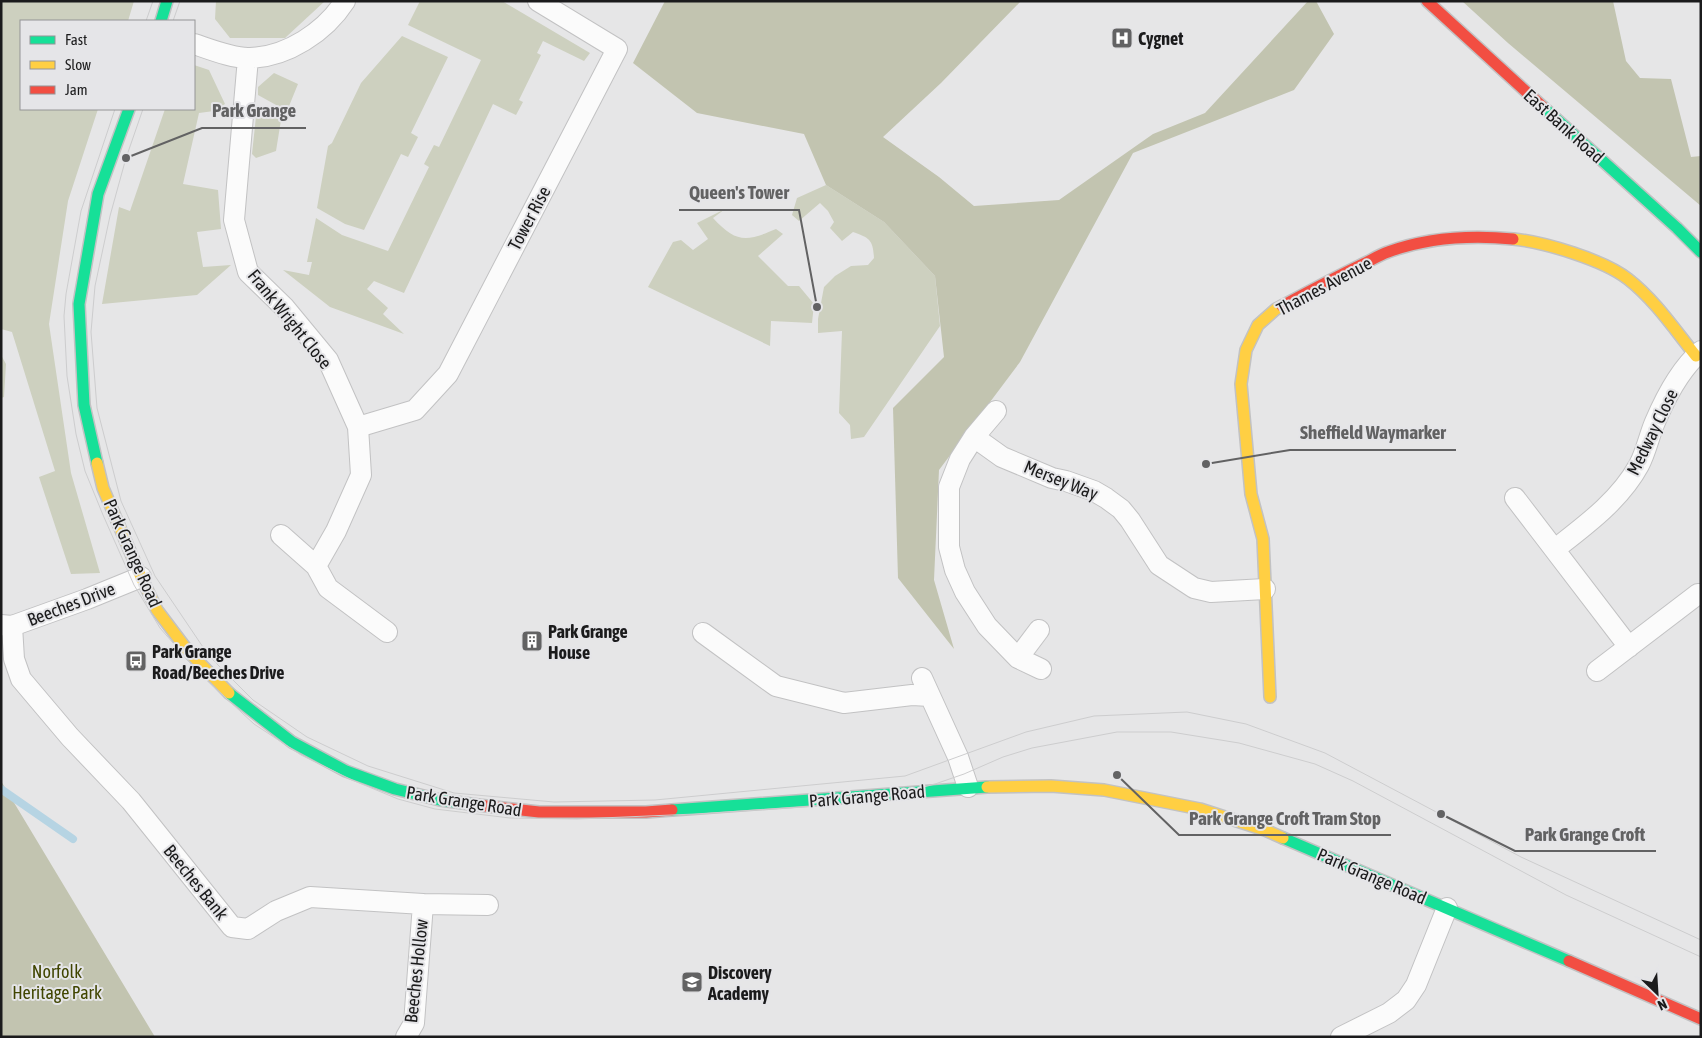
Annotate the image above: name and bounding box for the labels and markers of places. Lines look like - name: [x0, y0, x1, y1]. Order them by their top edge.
- hospital icon: Cygnet: [1110, 26, 1134, 50]
- place label: Cygnet: [1138, 28, 1184, 49]
- callout: Park Grange: [202, 94, 306, 128]
- callout: Queen's Tower: [679, 176, 799, 210]
- callout: Sheffield Waymarker: [1290, 416, 1456, 450]
- place label: Park Grange House: [548, 621, 628, 663]
- building icon: Park Grange House: [520, 629, 544, 653]
- place label: Park Grange Road/Beeches Drive: [152, 641, 284, 683]
- bus stop icon: Park Grange Road/Beeches Drive: [124, 649, 148, 673]
- callout: Park Grange Croft Tram Stop: [1179, 801, 1391, 835]
- callout: Park Grange Croft: [1515, 817, 1656, 851]
- place label: Discovery Academy: [707, 962, 772, 1004]
- school or university icon: Discovery Academy: [680, 970, 704, 994]

